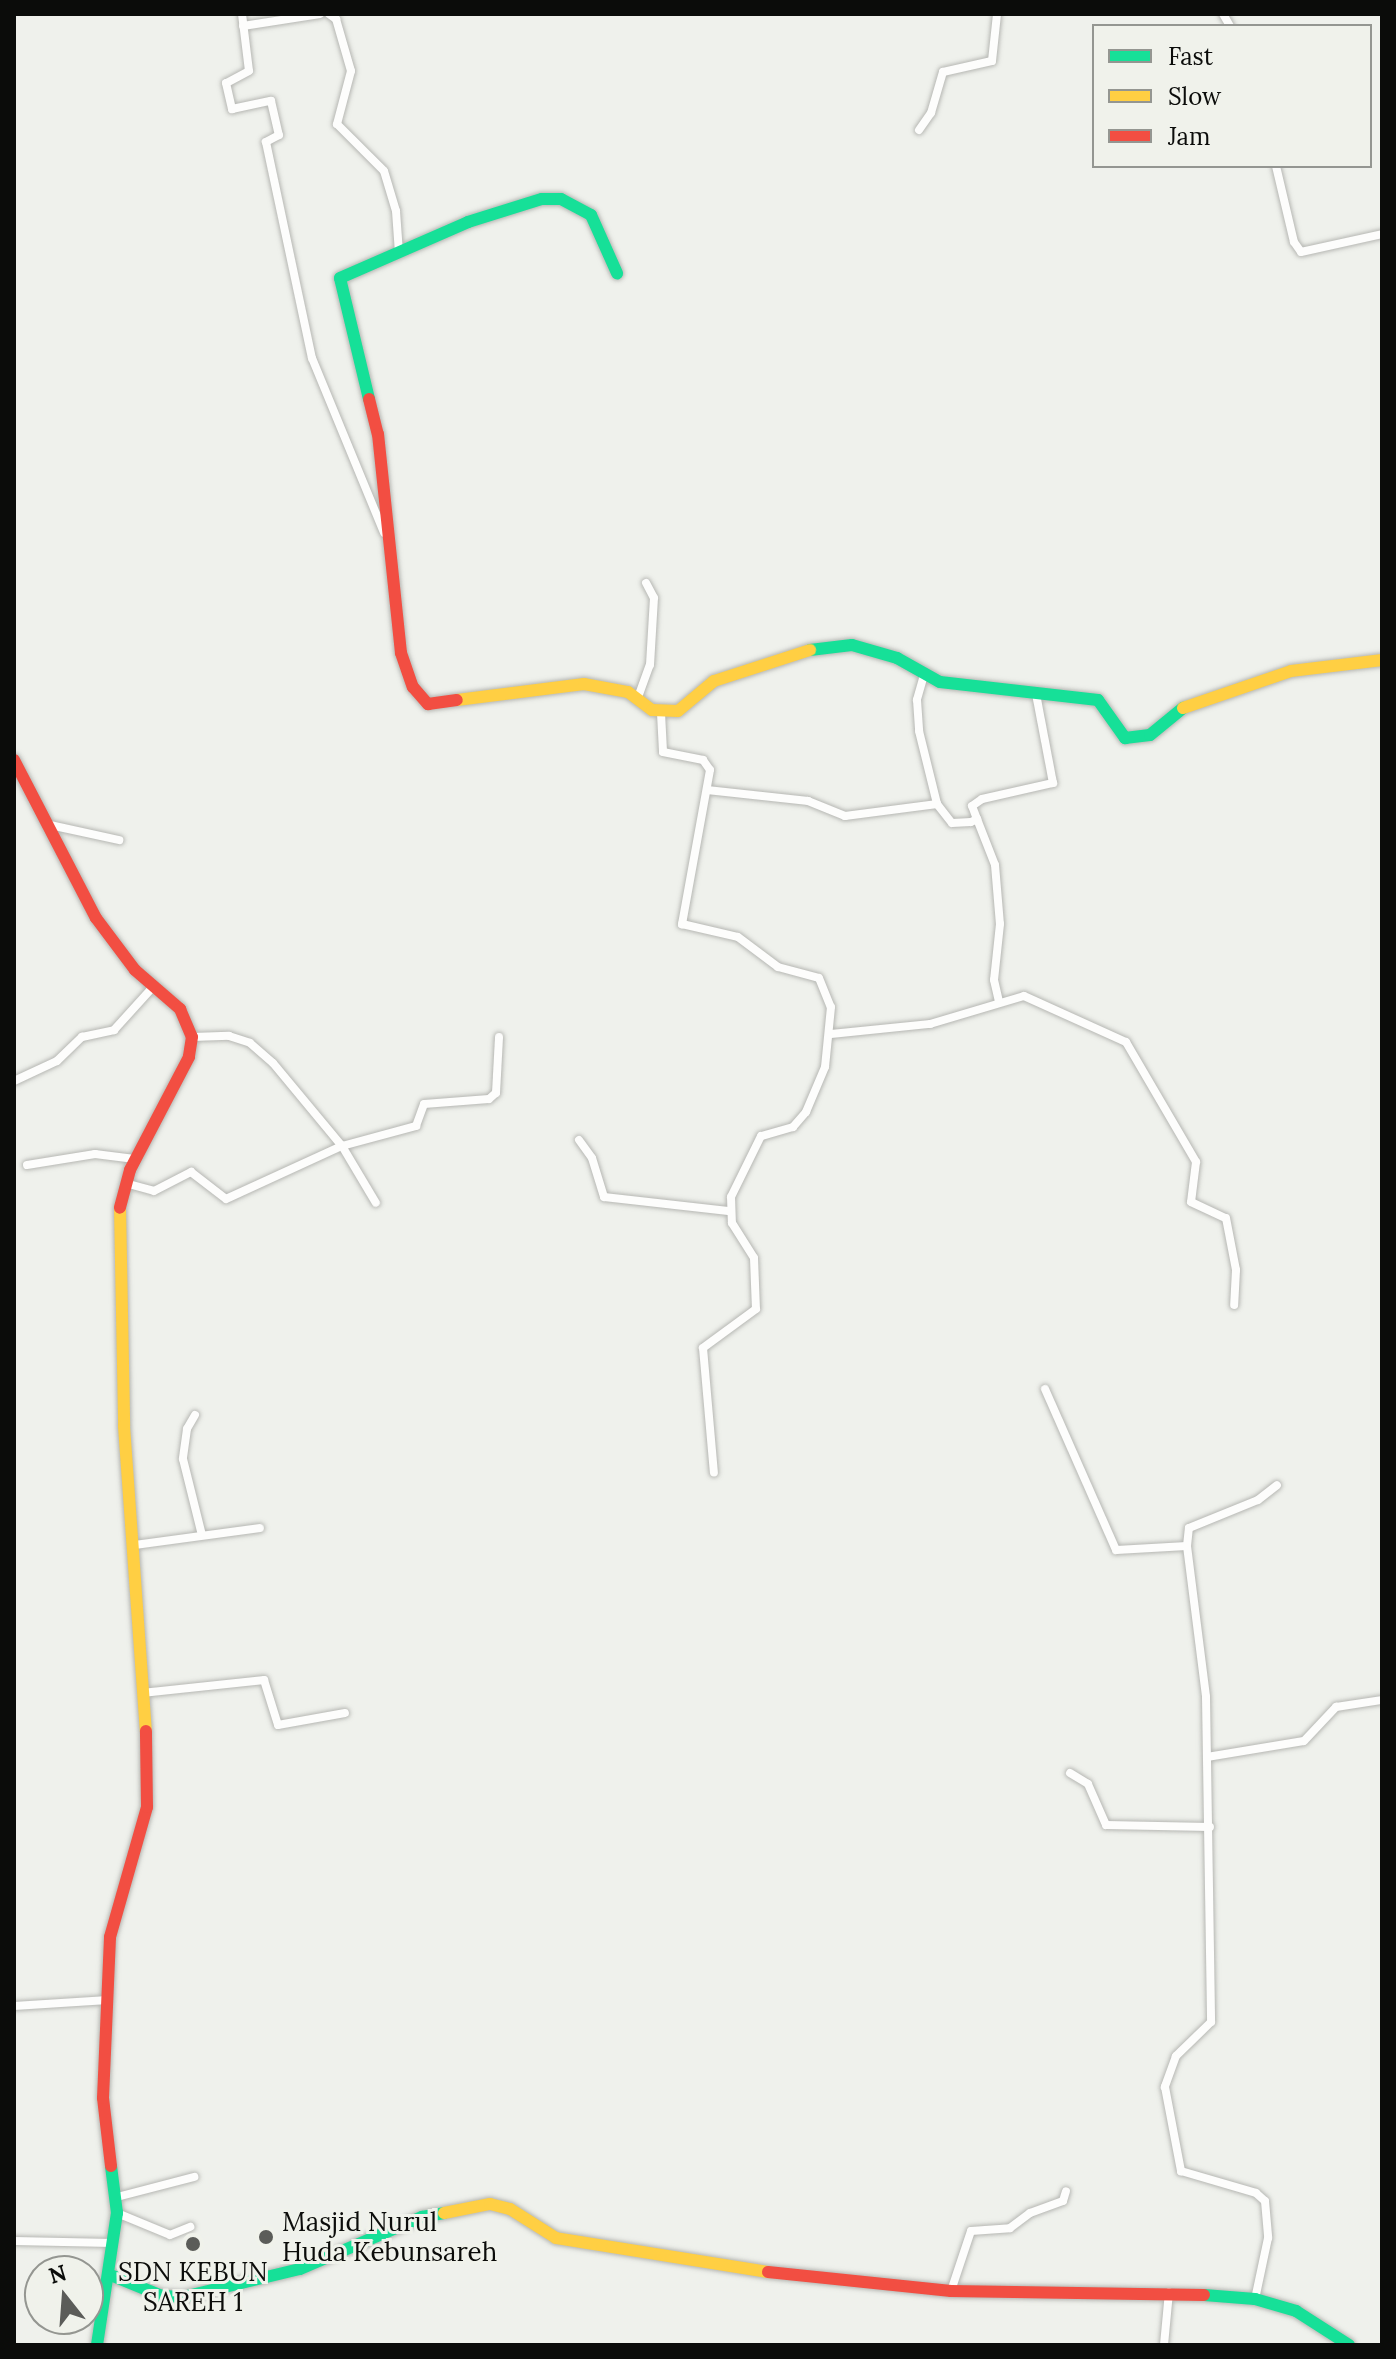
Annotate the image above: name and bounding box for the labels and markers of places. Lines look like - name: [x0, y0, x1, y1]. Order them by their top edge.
- place label: Masjid Nurul Huda Kebunsareh: [282, 2206, 497, 2268]
- marker: Masjid Nurul Huda Kebunsareh: [257, 2228, 275, 2246]
- marker: SDN KEBUN SAREH 1: [184, 2235, 202, 2253]
- place label: SDN KEBUN SAREH 1: [118, 2256, 268, 2318]

